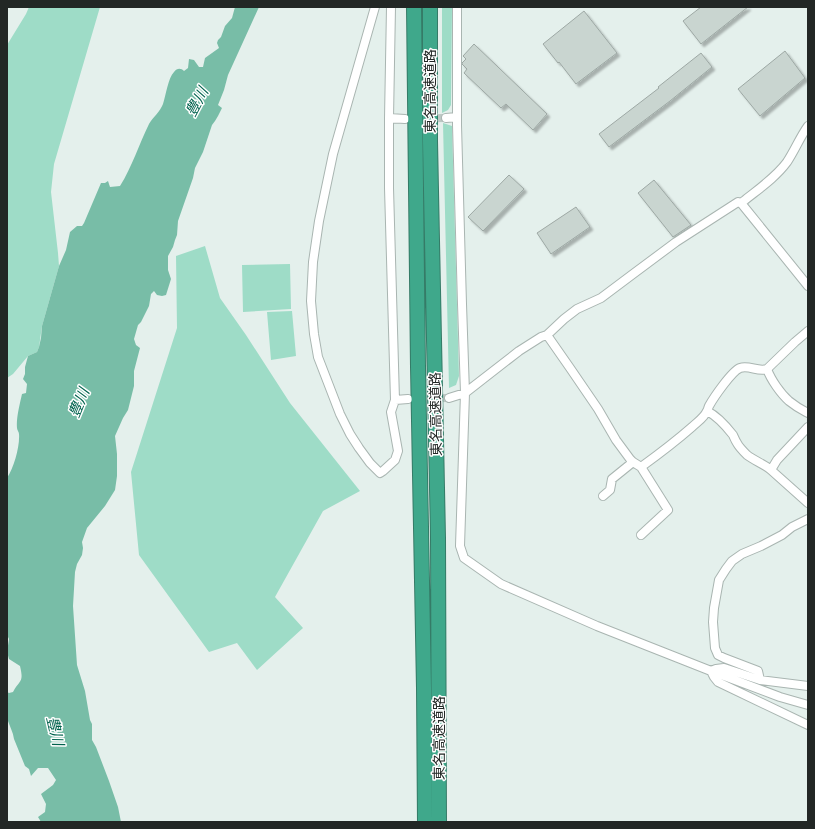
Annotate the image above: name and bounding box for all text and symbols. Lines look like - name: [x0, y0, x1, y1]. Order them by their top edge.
- street label: 東名高速道路: [422, 49, 439, 133]
- water label: 豊川: [182, 83, 213, 119]
- street label: 東名高速道路: [427, 372, 445, 456]
- water label: 豊川: [65, 384, 94, 420]
- street label: 東名高速道路: [431, 696, 448, 780]
- water label: 豊川: [43, 714, 68, 750]

